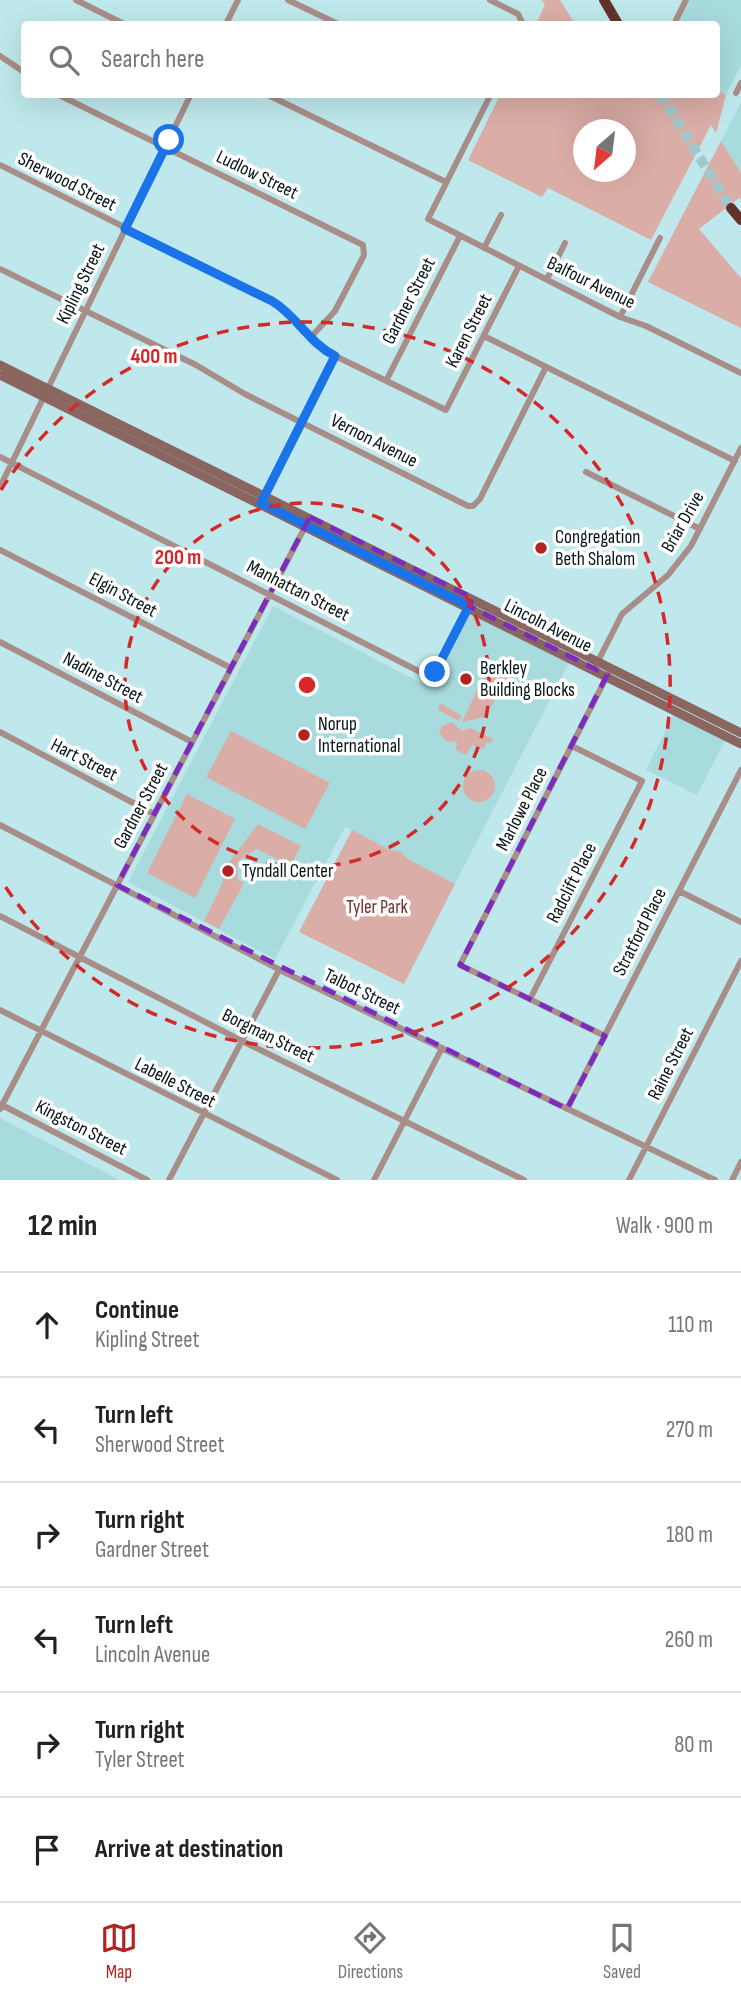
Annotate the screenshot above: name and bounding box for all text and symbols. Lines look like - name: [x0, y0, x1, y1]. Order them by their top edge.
- search box: [21, 21, 720, 98]
- icon: search: [45, 41, 83, 79]
- text: Search here: [101, 44, 204, 75]
- north arrow: [573, 119, 636, 182]
- route start: [153, 124, 184, 155]
- street label: Ludlow Street: [212, 145, 302, 205]
- street label: Sherwood Street: [14, 147, 120, 217]
- street label: Kipling Street: [52, 240, 110, 328]
- street label: Balfour Avenue: [543, 252, 639, 314]
- street label: Gardner Street: [377, 254, 441, 348]
- street label: Karen Street: [441, 290, 497, 372]
- text: 400 m: [131, 344, 177, 369]
- street label: Vernon Avenue: [327, 409, 421, 473]
- street label: Briar Drive: [656, 487, 710, 557]
- place label: Congregation Beth Shalom: [555, 526, 640, 571]
- marker: Congregation Beth Shalom: [533, 540, 549, 556]
- text: 200 m: [155, 545, 201, 570]
- street label: Manhattan Street: [243, 555, 353, 627]
- street label: Elgin Street: [85, 568, 161, 623]
- street label: Lincoln Avenue: [500, 594, 596, 658]
- street label: Nadine Street: [59, 647, 147, 709]
- route end: [419, 656, 450, 687]
- place label: Berkley Building Blocks: [480, 657, 575, 702]
- marker: Berkley Building Blocks: [458, 671, 474, 687]
- centre of rings: [295, 673, 319, 697]
- place label: Norup International: [318, 713, 400, 758]
- marker: Norup International: [296, 727, 312, 743]
- street label: Hart Street: [47, 734, 121, 787]
- street label: Gardner Street: [109, 759, 173, 853]
- street label: Marlowe Place: [491, 763, 553, 855]
- street label: Radclift Place: [542, 839, 602, 927]
- place label: Tyndall Center: [242, 860, 334, 883]
- marker: Tyndall Center: [220, 863, 236, 879]
- street label: Stratford Place: [608, 884, 672, 980]
- park label: Tyler Park: [346, 896, 409, 919]
- street label: Talbot Street: [320, 964, 404, 1020]
- street label: Borgman Street: [218, 1004, 318, 1068]
- street label: Raine Street: [643, 1024, 699, 1104]
- street label: Labelle Street: [131, 1053, 219, 1113]
- street label: Kingston Street: [31, 1095, 131, 1161]
- text: 12 min: [28, 1208, 97, 1244]
- text: Walk · 900 m: [616, 1212, 713, 1240]
- text: Continue: [95, 1295, 179, 1326]
- icon: ahead: [28, 1306, 66, 1344]
- text: 110 m: [668, 1311, 713, 1339]
- text: Kipling Street: [95, 1326, 200, 1354]
- text: Turn left: [95, 1400, 173, 1431]
- icon: left: [28, 1411, 66, 1449]
- text: 270 m: [666, 1416, 713, 1444]
- text: Sherwood Street: [95, 1431, 225, 1459]
- text: Turn right: [95, 1505, 184, 1536]
- icon: right: [28, 1516, 66, 1554]
- text: 180 m: [666, 1521, 713, 1549]
- text: Gardner Street: [95, 1536, 209, 1564]
- text: Turn left: [95, 1610, 173, 1641]
- icon: left: [28, 1621, 66, 1659]
- text: 260 m: [665, 1626, 713, 1654]
- text: Lincoln Avenue: [95, 1641, 210, 1669]
- text: Turn right: [95, 1715, 184, 1746]
- icon: right: [28, 1726, 66, 1764]
- text: 80 m: [674, 1731, 713, 1759]
- text: Tyler Street: [95, 1746, 185, 1774]
- icon: arrive: [28, 1831, 66, 1869]
- text: Arrive at destination: [95, 1834, 283, 1865]
- tab: Map: [100, 1919, 138, 1984]
- tab: Directions: [338, 1919, 403, 1984]
- tab: Saved: [603, 1919, 641, 1984]

